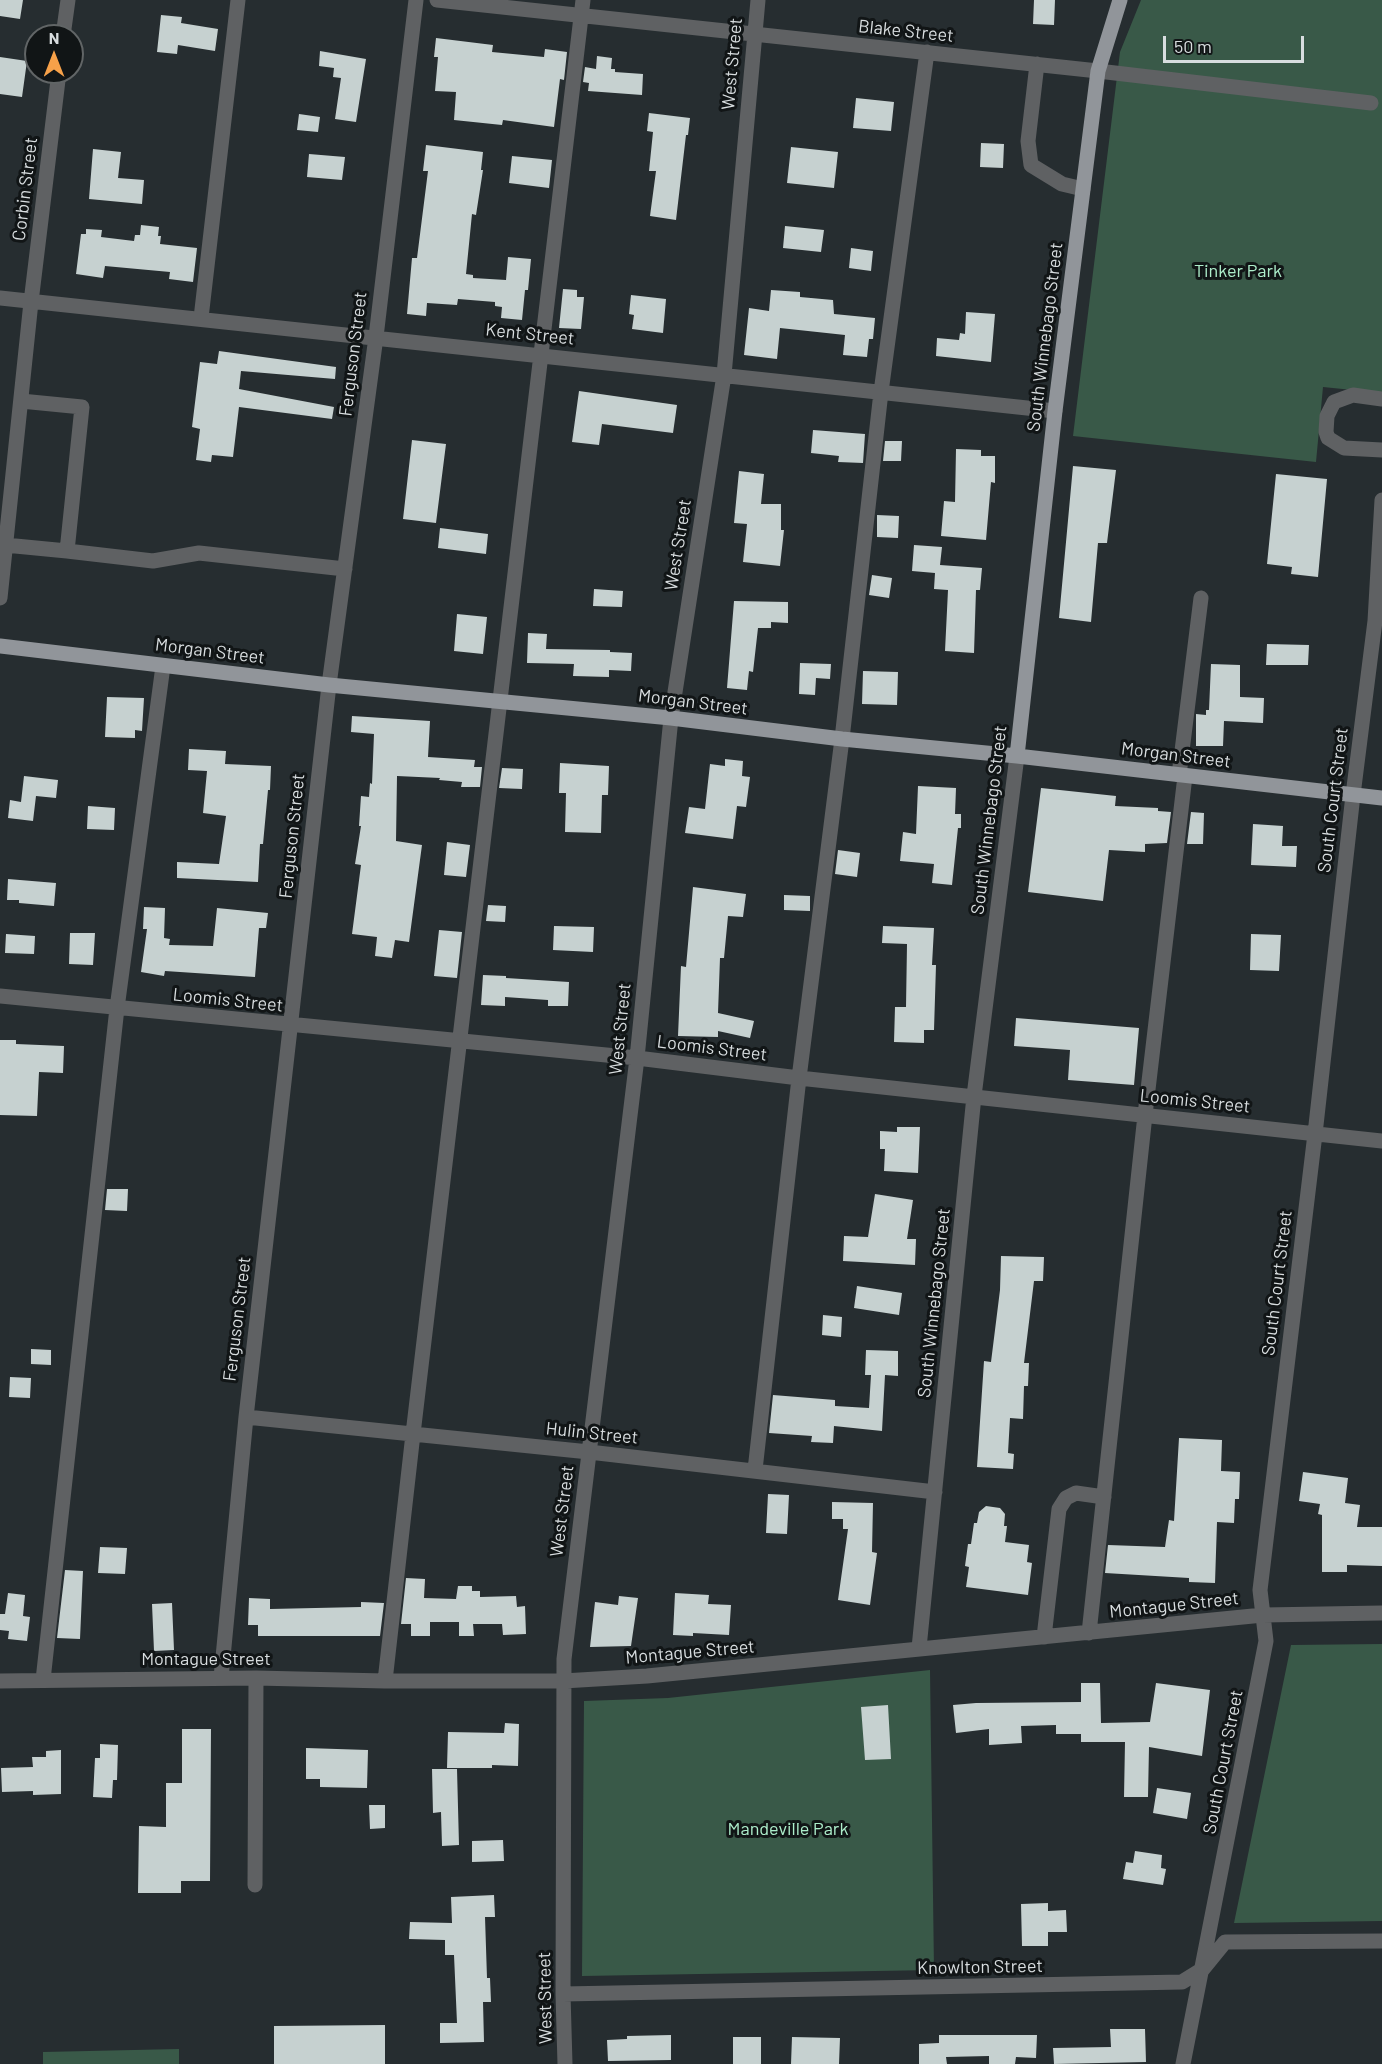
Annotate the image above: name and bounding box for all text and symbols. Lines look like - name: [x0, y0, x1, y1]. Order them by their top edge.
- street label: Blake Street: [857, 15, 955, 47]
- street label: West Street: [717, 17, 747, 111]
- north arrow: [24, 24, 84, 84]
- scale bar: [1166, 24, 1307, 62]
- text: N: [49, 28, 59, 47]
- text: 50 m: [1174, 35, 1212, 57]
- street label: Corbin Street: [8, 136, 42, 242]
- street label: South Winnebago Street: [1023, 241, 1067, 433]
- park label: Tinker Park: [1194, 260, 1282, 282]
- street label: Ferguson Street: [335, 290, 371, 418]
- street label: Kent Street: [484, 319, 576, 349]
- street label: West Street: [660, 498, 696, 592]
- street label: Morgan Street: [154, 634, 266, 668]
- street label: Morgan Street: [637, 685, 749, 719]
- street label: South Winnebago Street: [967, 724, 1011, 916]
- street label: South Court Street: [1313, 726, 1353, 874]
- street label: Morgan Street: [1120, 738, 1232, 772]
- street label: Ferguson Street: [275, 772, 309, 900]
- street label: West Street: [604, 982, 636, 1076]
- street label: Loomis Street: [172, 983, 284, 1017]
- street label: Loomis Street: [656, 1031, 768, 1065]
- street label: Loomis Street: [1139, 1084, 1251, 1118]
- street label: South Winnebago Street: [913, 1207, 955, 1399]
- street label: South Court Street: [1257, 1209, 1297, 1357]
- street label: Ferguson Street: [219, 1255, 255, 1383]
- street label: Hulin Street: [545, 1417, 639, 1449]
- street label: West Street: [546, 1464, 578, 1558]
- street label: Montague Street: [1108, 1587, 1240, 1623]
- street label: Montague Street: [624, 1636, 756, 1668]
- street label: Montague Street: [141, 1648, 271, 1670]
- street label: South Court Street: [1198, 1688, 1248, 1836]
- park label: Mandeville Park: [728, 1818, 848, 1840]
- street label: West Street: [533, 1952, 557, 2044]
- street label: Knowlton Street: [917, 1955, 1043, 1979]

